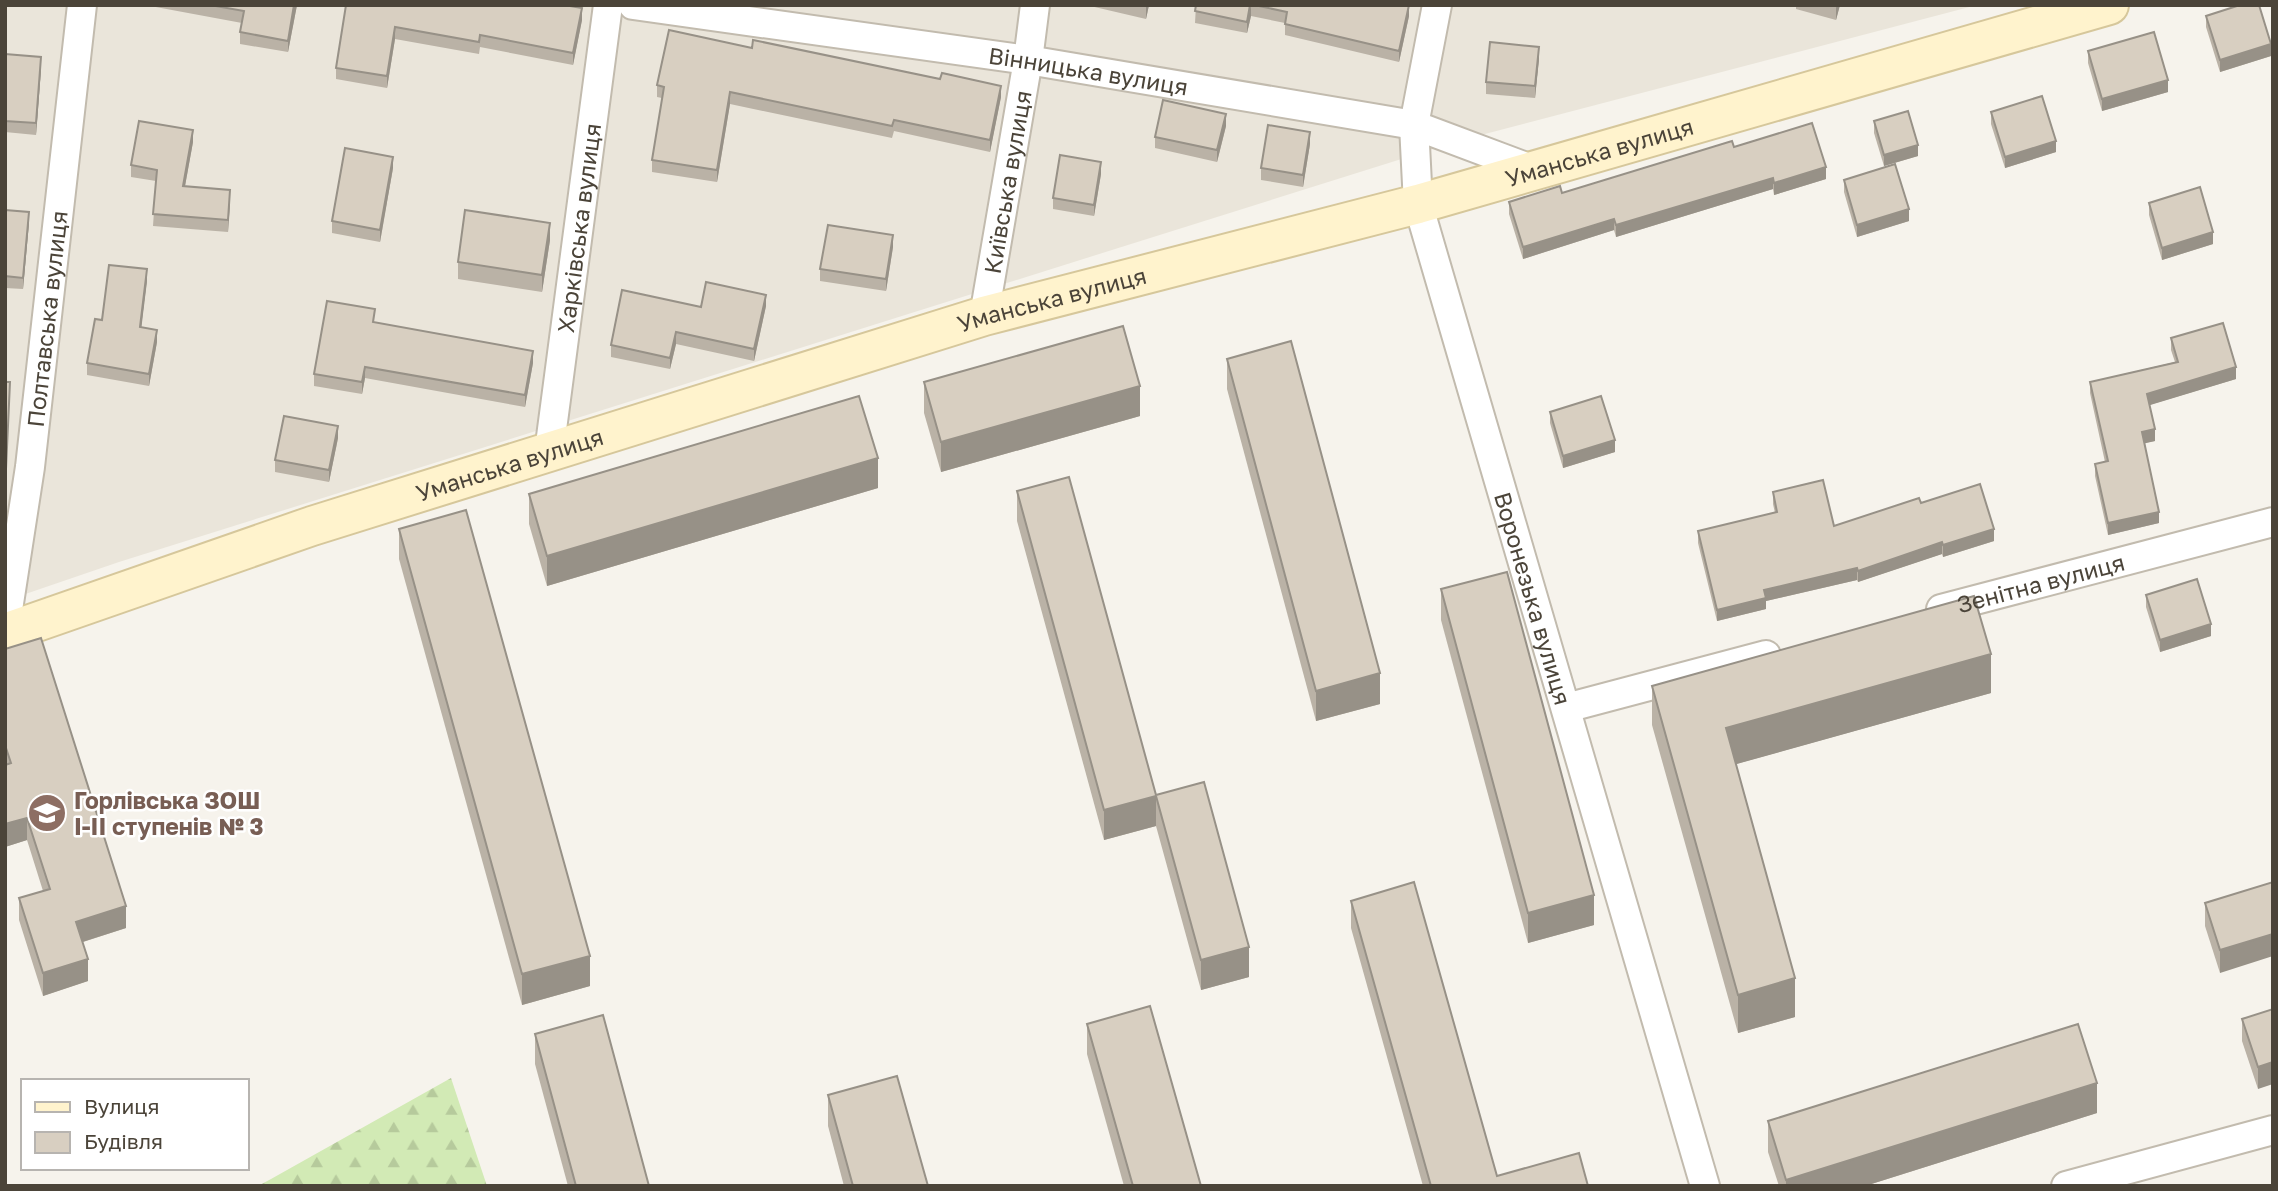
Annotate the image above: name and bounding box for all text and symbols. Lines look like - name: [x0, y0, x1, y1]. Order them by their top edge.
- street label: Вінницька вулиця: [987, 41, 1190, 101]
- street label: Київська вулиця: [978, 88, 1037, 276]
- street label: Уманська вулиця: [1502, 111, 1697, 192]
- street label: Харківська вулиця: [551, 122, 606, 334]
- street label: Полтавська вулиця: [21, 209, 73, 429]
- street label: Уманська вулиця: [954, 261, 1149, 338]
- street label: Уманська вулиця: [412, 422, 606, 507]
- street label: Воронезька вулиця: [1489, 488, 1578, 708]
- street label: Зенітна вулиця: [1954, 547, 2128, 618]
- place label: Горлівська ЗОШ І-ІІ ступенів № 3: [74, 786, 264, 840]
- school or university icon: Горлівська ЗОШ І-ІІ ступенів № 3: [26, 792, 68, 834]
- legend: [21, 1079, 248, 1170]
- text: Вулиця: [84, 1093, 160, 1119]
- text: Будівля: [84, 1128, 163, 1154]

